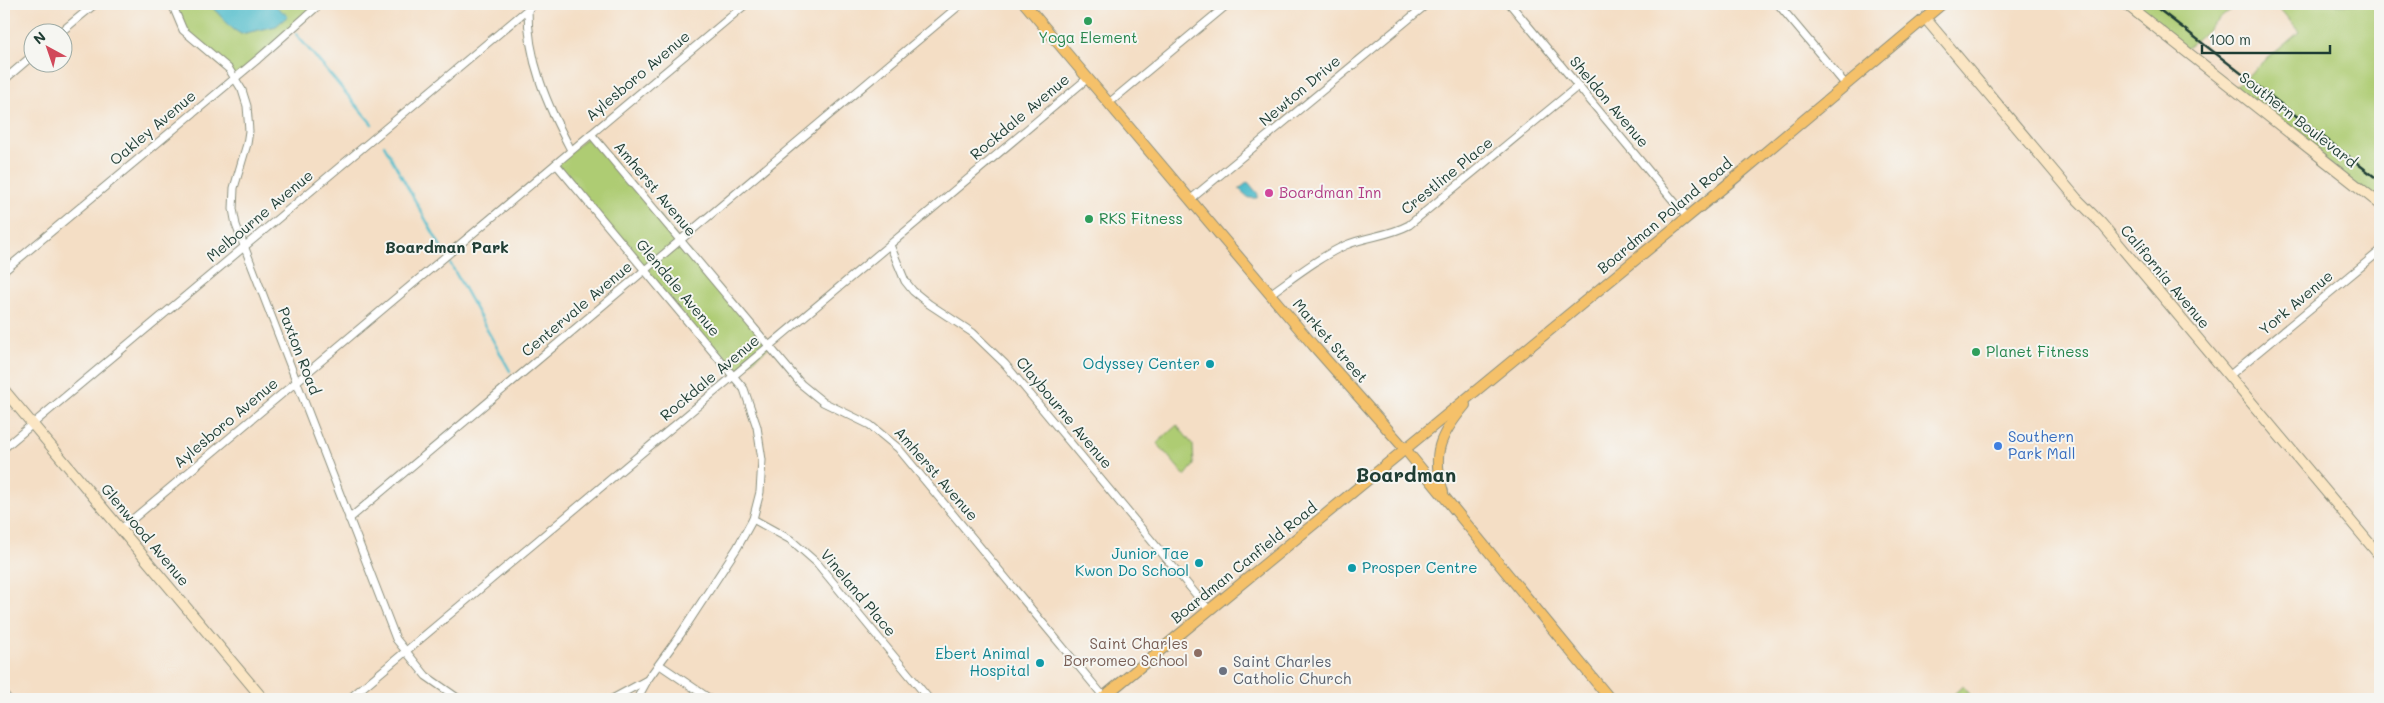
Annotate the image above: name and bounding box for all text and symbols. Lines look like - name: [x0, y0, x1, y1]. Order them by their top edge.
- marker: Yoga Element: [1082, 15, 1094, 27]
- north arrow: [22, 22, 72, 72]
- scale bar: [2202, 22, 2329, 54]
- street label: Aylesboro Avenue: [581, 26, 694, 125]
- text: N: [29, 27, 50, 48]
- place label: Yoga Element: [1038, 27, 1138, 47]
- text: 100 m: [2209, 29, 2251, 49]
- street label: Newton Drive: [1255, 50, 1344, 130]
- street label: Sheldon Avenue: [1566, 52, 1654, 151]
- street label: Southern Boulevard: [2236, 67, 2362, 172]
- street label: Rockdale Avenue: [965, 69, 1073, 164]
- street label: Oakley Avenue: [105, 85, 200, 169]
- street label: Crestline Place: [1396, 132, 1496, 218]
- street label: Amherst Avenue: [610, 137, 701, 240]
- street label: Boardman Poland Road: [1593, 153, 1736, 278]
- street label: Melbourne Avenue: [202, 165, 317, 266]
- place label: Boardman Inn: [1279, 182, 1381, 202]
- marker: Boardman Inn: [1263, 187, 1275, 199]
- place label: RKS Fitness: [1099, 208, 1183, 228]
- marker: RKS Fitness: [1083, 213, 1095, 225]
- street label: California Avenue: [2116, 220, 2215, 332]
- street label: Glendale Avenue: [632, 235, 725, 340]
- district label: Boardman Park: [385, 236, 509, 257]
- street label: Centervale Avenue: [517, 256, 636, 360]
- street label: York Avenue: [2254, 265, 2337, 339]
- street label: Market Street: [1289, 294, 1373, 387]
- street label: Paxton Road: [274, 304, 326, 397]
- street label: Rockdale Avenue: [655, 330, 763, 425]
- place label: Planet Fitness: [1986, 341, 2089, 361]
- marker: Planet Fitness: [1970, 346, 1982, 358]
- street label: Claybourne Avenue: [1012, 352, 1117, 472]
- place label: Odyssey Center: [1083, 353, 1200, 373]
- marker: Odyssey Center: [1204, 358, 1216, 370]
- street label: Aylesboro Avenue: [169, 373, 282, 472]
- street label: Amherst Avenue: [890, 422, 983, 525]
- place label: Southern Park Mall: [2008, 426, 2076, 463]
- marker: Southern Park Mall: [1992, 440, 2004, 452]
- district label: Boardman: [1356, 461, 1456, 487]
- street label: Glenwood Avenue: [97, 479, 195, 590]
- street label: Boardman Canfield Road: [1166, 497, 1321, 627]
- place label: Junior Tae Kwon Do School: [1075, 543, 1189, 580]
- street label: Vineland Place: [816, 545, 901, 640]
- marker: Junior Tae Kwon Do School: [1193, 557, 1205, 569]
- place label: Prosper Centre: [1362, 557, 1477, 577]
- marker: Prosper Centre: [1346, 562, 1358, 574]
- place label: Saint Charles Borromeo School: [1064, 633, 1188, 670]
- place label: Ebert Animal Hospital: [935, 643, 1030, 680]
- marker: Saint Charles Borromeo School: [1192, 647, 1204, 659]
- place label: Saint Charles Catholic Church: [1233, 651, 1351, 688]
- marker: Ebert Animal Hospital: [1034, 657, 1046, 669]
- marker: Saint Charles Catholic Church: [1217, 665, 1229, 677]

